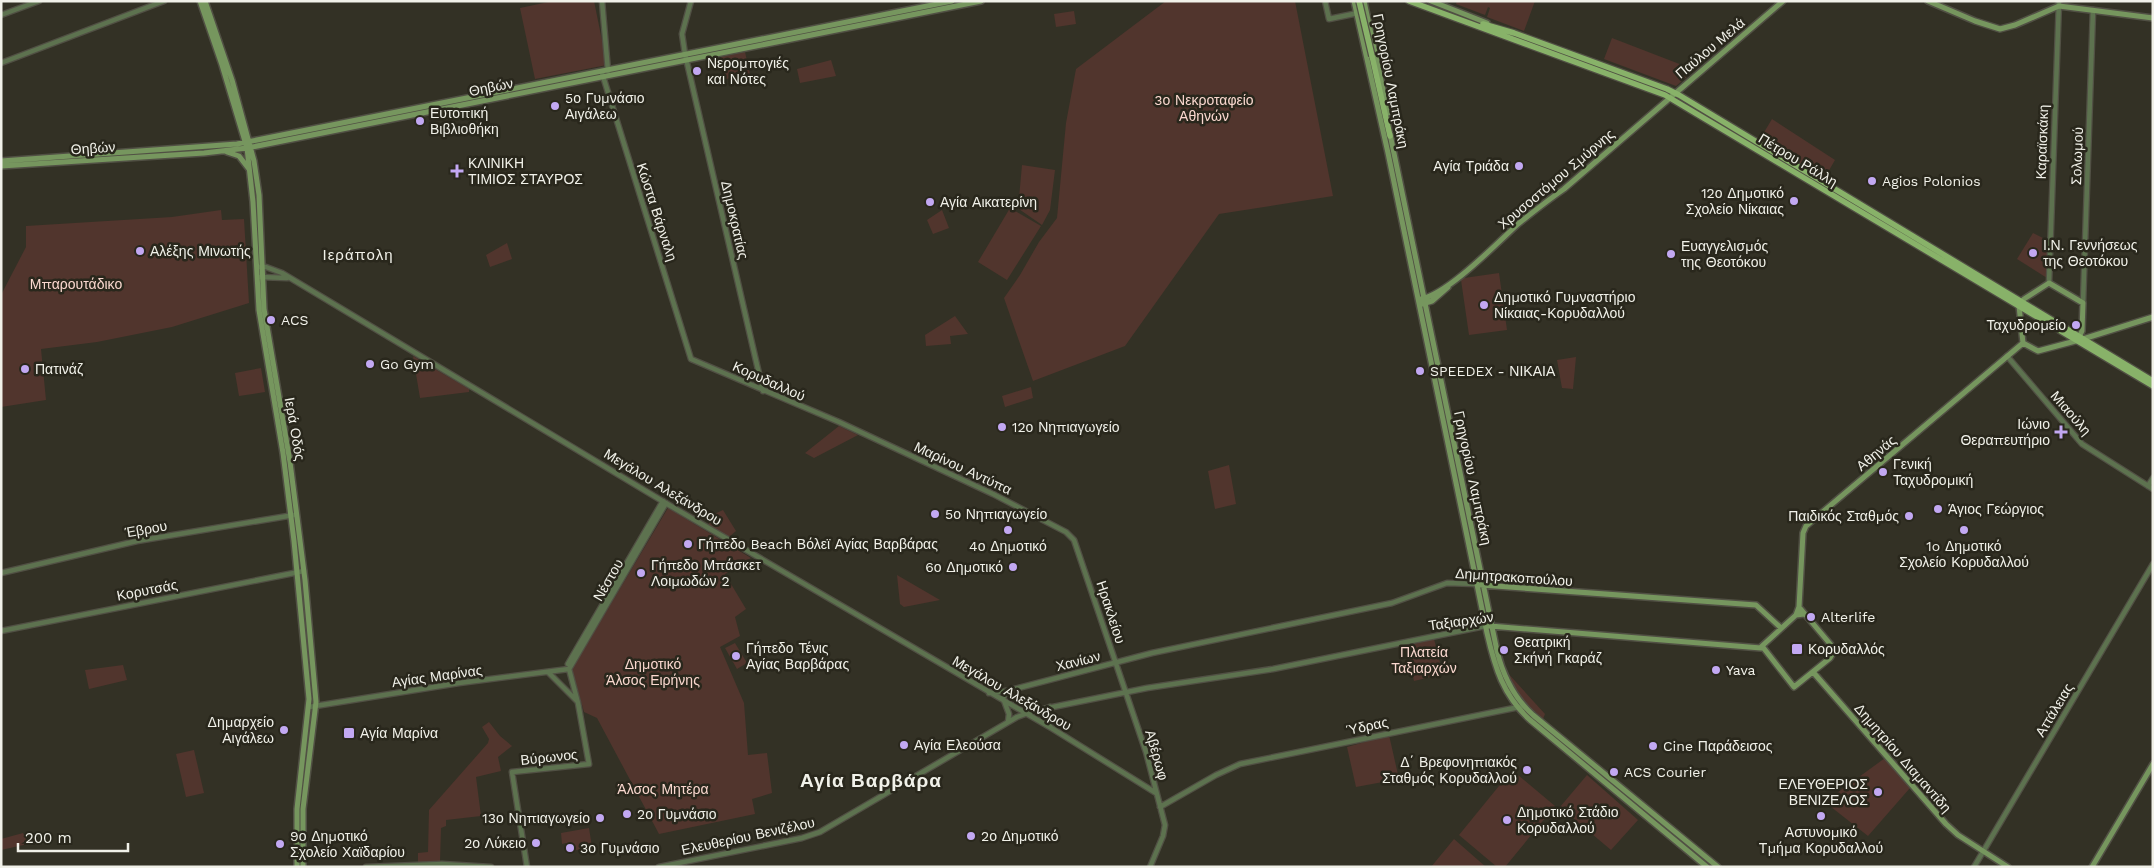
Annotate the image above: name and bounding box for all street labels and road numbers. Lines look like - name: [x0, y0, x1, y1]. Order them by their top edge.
- street label: Γρηγορίου Λαμπράκη: [1370, 12, 1412, 150]
- street label: Παύλου Μελά: [1672, 14, 1748, 82]
- street label: Θηβών: [468, 75, 514, 99]
- street label: Καραϊσκάκη: [2033, 104, 2051, 180]
- street label: Χρυσοστόμου Σμύρνης: [1495, 126, 1618, 232]
- street label: Σολωμού: [2068, 127, 2086, 185]
- street label: Πέτρου Ράλλη: [1756, 130, 1840, 190]
- street label: Θηβών: [70, 138, 116, 158]
- street label: Κώστα Βάρναλη: [634, 161, 680, 263]
- street label: Δημοκρατίας: [718, 179, 752, 261]
- street label: Κορυδαλλού: [730, 358, 808, 404]
- street label: Μιαούλη: [2048, 388, 2094, 438]
- street label: Ιερά Οδός: [282, 396, 308, 462]
- street label: Γρηγορίου Λαμπράκη: [1451, 409, 1495, 547]
- street label: Αθηνάς: [1853, 432, 1899, 474]
- street label: Μαρίνου Αντύπα: [912, 438, 1014, 498]
- street label: Μεγάλου Αλεξάνδρου: [601, 445, 725, 529]
- street label: Έβρου: [123, 517, 168, 541]
- street label: Νέστου: [590, 556, 626, 604]
- street label: Δημητρακοπούλου: [1455, 565, 1573, 589]
- street label: Κορυτσάς: [115, 576, 179, 604]
- street label: Ηρακλείου: [1093, 579, 1129, 645]
- street label: Ταξιαρχών: [1427, 609, 1495, 633]
- street label: Χανίων: [1054, 648, 1102, 674]
- street label: Μεγάλου Αλεξάνδρου: [950, 652, 1074, 734]
- street label: Αγίας Μαρίνας: [391, 662, 484, 690]
- street label: Αττάλειας: [2032, 680, 2076, 740]
- street label: Δημητρίου Διαμαντίδη: [1851, 700, 1955, 816]
- street label: Ύδρας: [1345, 714, 1390, 738]
- street label: Αβέρωφ: [1142, 728, 1172, 782]
- street label: Βύρωνος: [520, 746, 579, 768]
- street label: Ελευθερίου Βενιζέλου: [680, 814, 816, 858]

